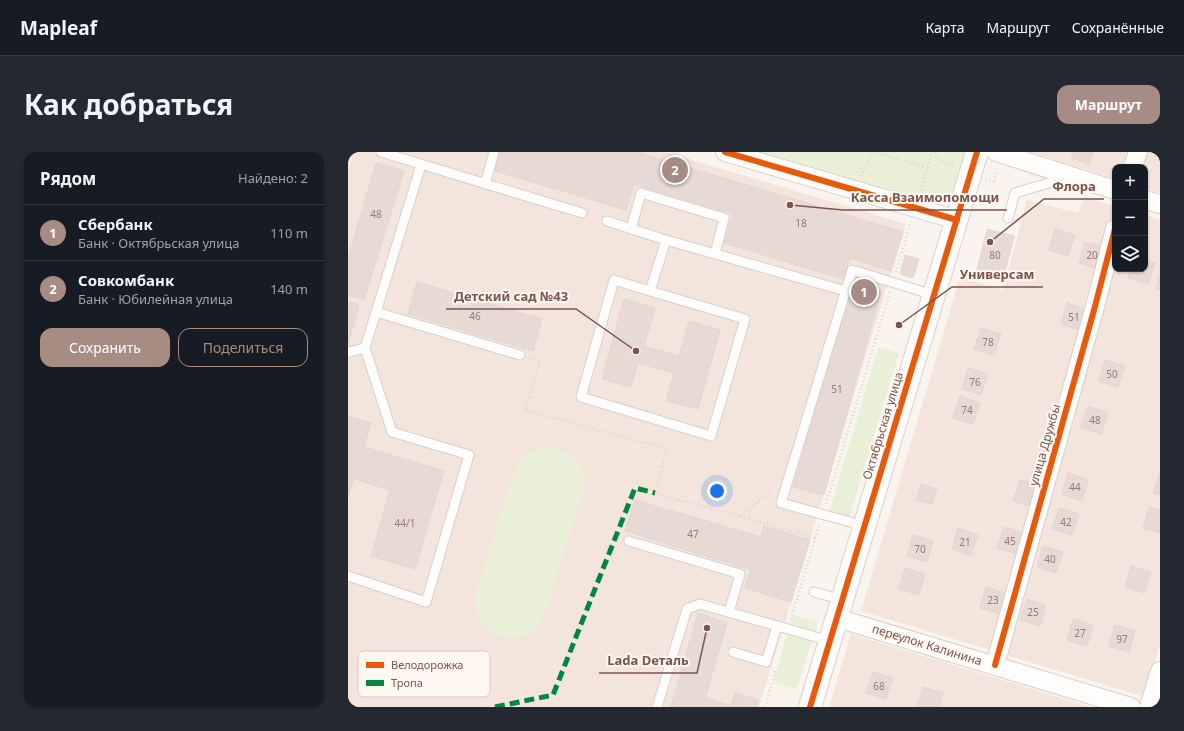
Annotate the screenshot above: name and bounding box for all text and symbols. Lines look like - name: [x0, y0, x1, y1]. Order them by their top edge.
- text: Mapleaf: [20, 15, 97, 41]
- text: Карта: [925, 18, 964, 37]
- text: Маршрут: [986, 18, 1050, 37]
- text: Сохранённые: [1072, 18, 1164, 37]
- text: Как добраться: [24, 85, 233, 123]
- button: Маршрут: [1057, 85, 1160, 124]
- pin: 2: [662, 155, 688, 185]
- map controls: [1112, 164, 1148, 272]
- button: +: [1112, 164, 1148, 200]
- text: Рядом: [40, 167, 96, 190]
- text: Найдено: 2: [238, 169, 308, 187]
- callout: Флора: [1044, 174, 1104, 199]
- text: Флора: [1052, 177, 1096, 195]
- callout: Касса Взаимопомощи: [843, 185, 1007, 210]
- text: Касса Взаимопомощи: [851, 188, 999, 206]
- button: −: [1112, 200, 1148, 236]
- house number: 48: [370, 207, 382, 221]
- text: Сбербанк: [78, 214, 153, 234]
- house number: 18: [795, 216, 807, 230]
- text: 1: [49, 224, 57, 242]
- text: 110 m: [270, 224, 308, 242]
- text: Банк · Октябрьская улица: [78, 234, 239, 252]
- button: layers: [1112, 236, 1148, 272]
- house number: 80: [989, 248, 1001, 262]
- house number: 20: [1086, 248, 1098, 262]
- callout: Универсам: [952, 262, 1043, 287]
- text: Универсам: [960, 265, 1034, 283]
- text: Совкомбанк: [78, 270, 174, 290]
- pin: 1: [851, 277, 877, 307]
- text: 2: [49, 280, 57, 298]
- text: 140 m: [270, 280, 308, 298]
- callout: Детский сад №43: [446, 284, 576, 309]
- text: Детский сад №43: [454, 287, 568, 305]
- text: Банк · Юбилейная улица: [78, 290, 233, 308]
- house number: 46: [469, 309, 481, 323]
- house number: 51: [1068, 310, 1080, 324]
- button: Сохранить: [40, 328, 170, 367]
- button: Поделиться: [178, 328, 308, 367]
- house number: 78: [982, 335, 994, 349]
- house number: 50: [1106, 367, 1118, 381]
- street label: Октябрьская улица: [858, 370, 907, 482]
- house number: 76: [969, 375, 981, 389]
- house number: 51: [831, 382, 843, 396]
- street label: улица Дружбы: [1025, 402, 1064, 488]
- house number: 74: [961, 403, 973, 417]
- house number: 48: [1089, 413, 1101, 427]
- house number: 44: [1069, 480, 1081, 494]
- your location: [707, 481, 727, 501]
- house number: 42: [1060, 515, 1072, 529]
- house number: 44/1: [395, 516, 415, 530]
- house number: 47: [687, 527, 699, 541]
- house number: 45: [1004, 534, 1016, 548]
- house number: 21: [959, 535, 971, 549]
- house number: 70: [914, 542, 926, 556]
- house number: 40: [1044, 552, 1056, 566]
- house number: 23: [987, 593, 999, 607]
- house number: 25: [1027, 605, 1039, 619]
- street label: переулок Калинина: [870, 620, 984, 669]
- house number: 27: [1074, 626, 1086, 640]
- house number: 97: [1116, 632, 1128, 646]
- callout: Lada Dеталь: [599, 648, 697, 673]
- legend: [358, 651, 490, 697]
- text: Lada Dеталь: [607, 651, 689, 669]
- text: Велодорожка: [391, 657, 463, 672]
- text: Тропа: [391, 675, 423, 690]
- house number: 68: [873, 679, 885, 693]

